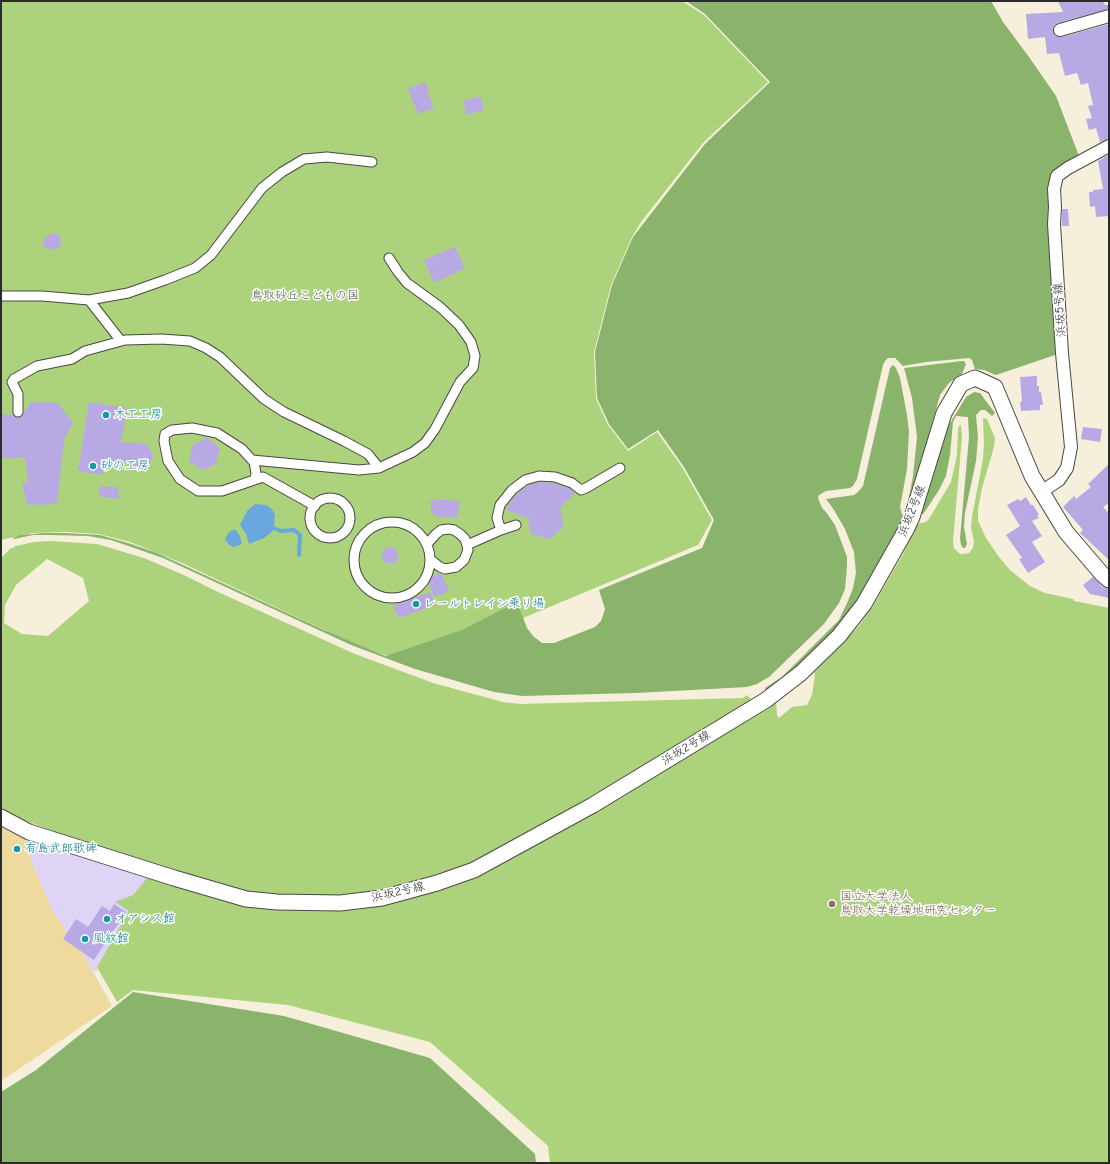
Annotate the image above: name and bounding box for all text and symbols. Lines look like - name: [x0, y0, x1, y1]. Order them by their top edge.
- street label: 浜坂5号線: [1051, 282, 1069, 338]
- park label: 鳥取砂丘こどもの国: [251, 289, 359, 303]
- place label: 木工工房: [114, 408, 162, 422]
- marker: 木工工房: [101, 410, 111, 420]
- place label: 砂の工房: [101, 459, 149, 473]
- marker: 砂の工房: [88, 461, 98, 471]
- street label: 浜坂2号線: [895, 483, 929, 539]
- place label: レールトレイン乗り場: [424, 597, 544, 611]
- marker: レールトレイン乗り場: [411, 599, 421, 609]
- street label: 浜坂2号線: [659, 728, 713, 768]
- place label: 有島武郎歌碑: [25, 842, 97, 856]
- marker: 有島武郎歌碑: [12, 844, 22, 854]
- street label: 浜坂2号線: [370, 879, 426, 905]
- place label: 国立大学法人 鳥取大学乾燥地研究センター: [840, 890, 996, 918]
- marker: 国立大学法人 鳥取大学乾燥地研究センター: [827, 899, 837, 909]
- place label: オアシス館: [115, 912, 175, 926]
- marker: オアシス館: [102, 914, 112, 924]
- place label: 風紋館: [93, 932, 129, 946]
- marker: 風紋館: [80, 934, 90, 944]

